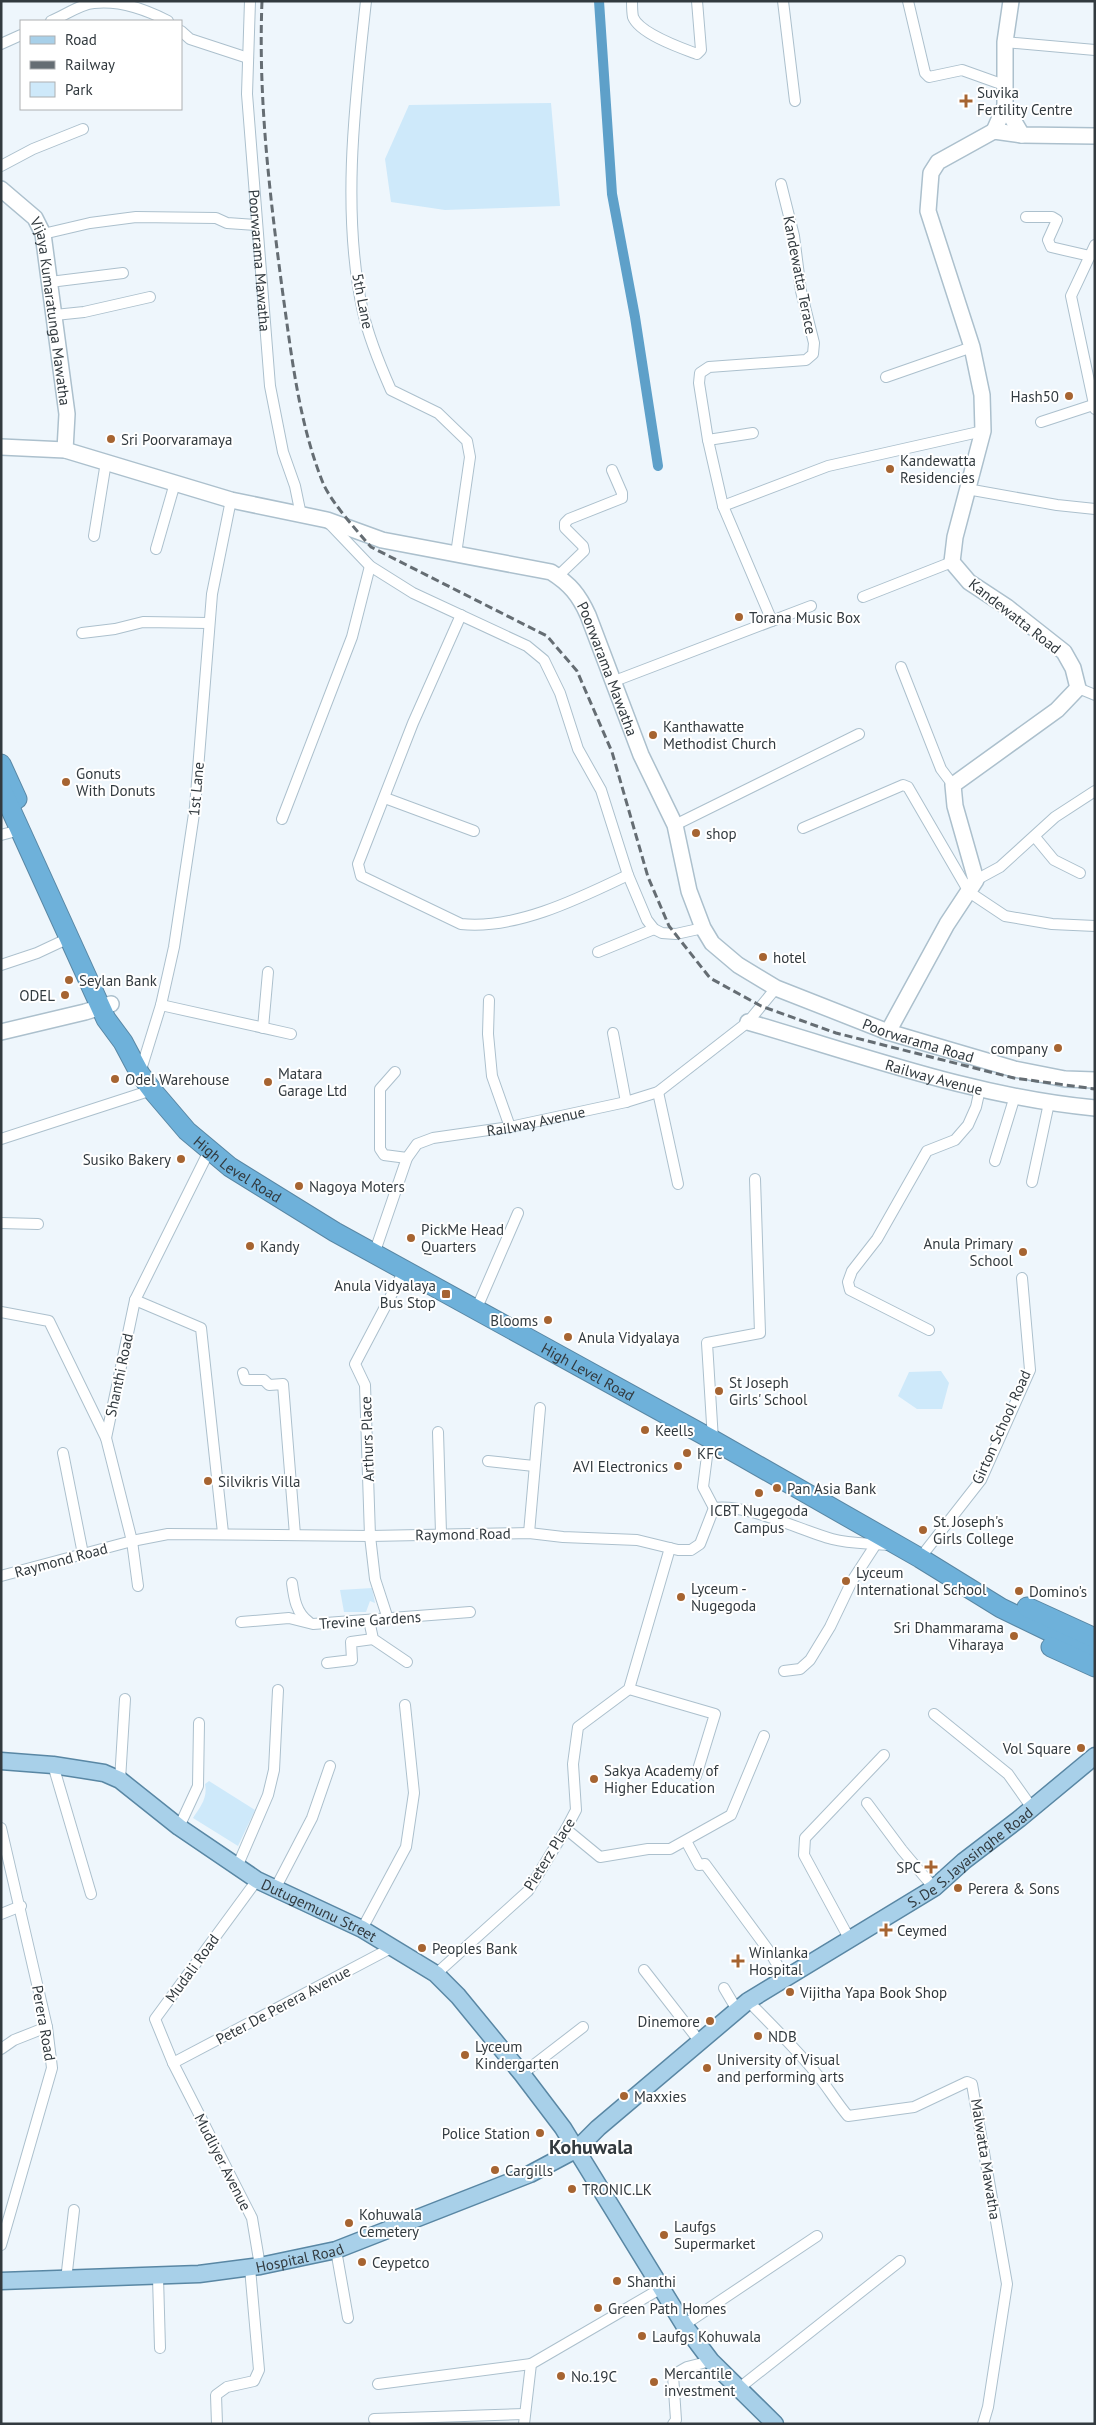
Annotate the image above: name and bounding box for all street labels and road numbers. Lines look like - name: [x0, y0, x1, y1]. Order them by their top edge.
- street label: Poorwarama Mawatha: [245, 189, 275, 332]
- street label: Vijaya Kumaratunga Mawatha: [26, 213, 75, 407]
- street label: Kandewatta Terace: [779, 214, 821, 336]
- street label: 5th Lane: [348, 272, 378, 330]
- street label: Kandewatta Road: [965, 574, 1065, 658]
- street label: Poorwarama Mawatha: [573, 598, 642, 738]
- street label: 1st Lane: [184, 761, 208, 817]
- street label: Poorwarama Road: [860, 1014, 976, 1066]
- street label: Railway Avenue: [883, 1054, 985, 1099]
- street label: Railway Avenue: [485, 1102, 587, 1140]
- street label: High Level Road: [190, 1131, 285, 1206]
- street label: Shanthi Road: [101, 1332, 137, 1418]
- street label: High Level Road: [538, 1338, 638, 1405]
- street label: Girton School Road: [967, 1367, 1035, 1487]
- street label: Arthurs Place: [356, 1396, 378, 1482]
- street label: Raymond Road: [415, 1524, 511, 1544]
- street label: Raymond Road: [12, 1538, 110, 1582]
- street label: Trevine Gardens: [318, 1607, 422, 1633]
- street label: S. De S. Jayasinghe Road: [904, 1802, 1036, 1912]
- street label: Pieterz Place: [519, 1814, 579, 1894]
- street label: Dutugemunu Street: [259, 1874, 381, 1945]
- street label: Mudali Road: [161, 1930, 223, 2006]
- street label: Peter De Perera Avenue: [212, 1961, 354, 2049]
- street label: Perera Road: [28, 1984, 60, 2062]
- street label: Malwatta Mawatha: [967, 2097, 1005, 2221]
- street label: Mudliyer Avenue: [190, 2110, 256, 2214]
- street label: Hospital Road: [254, 2238, 346, 2276]

